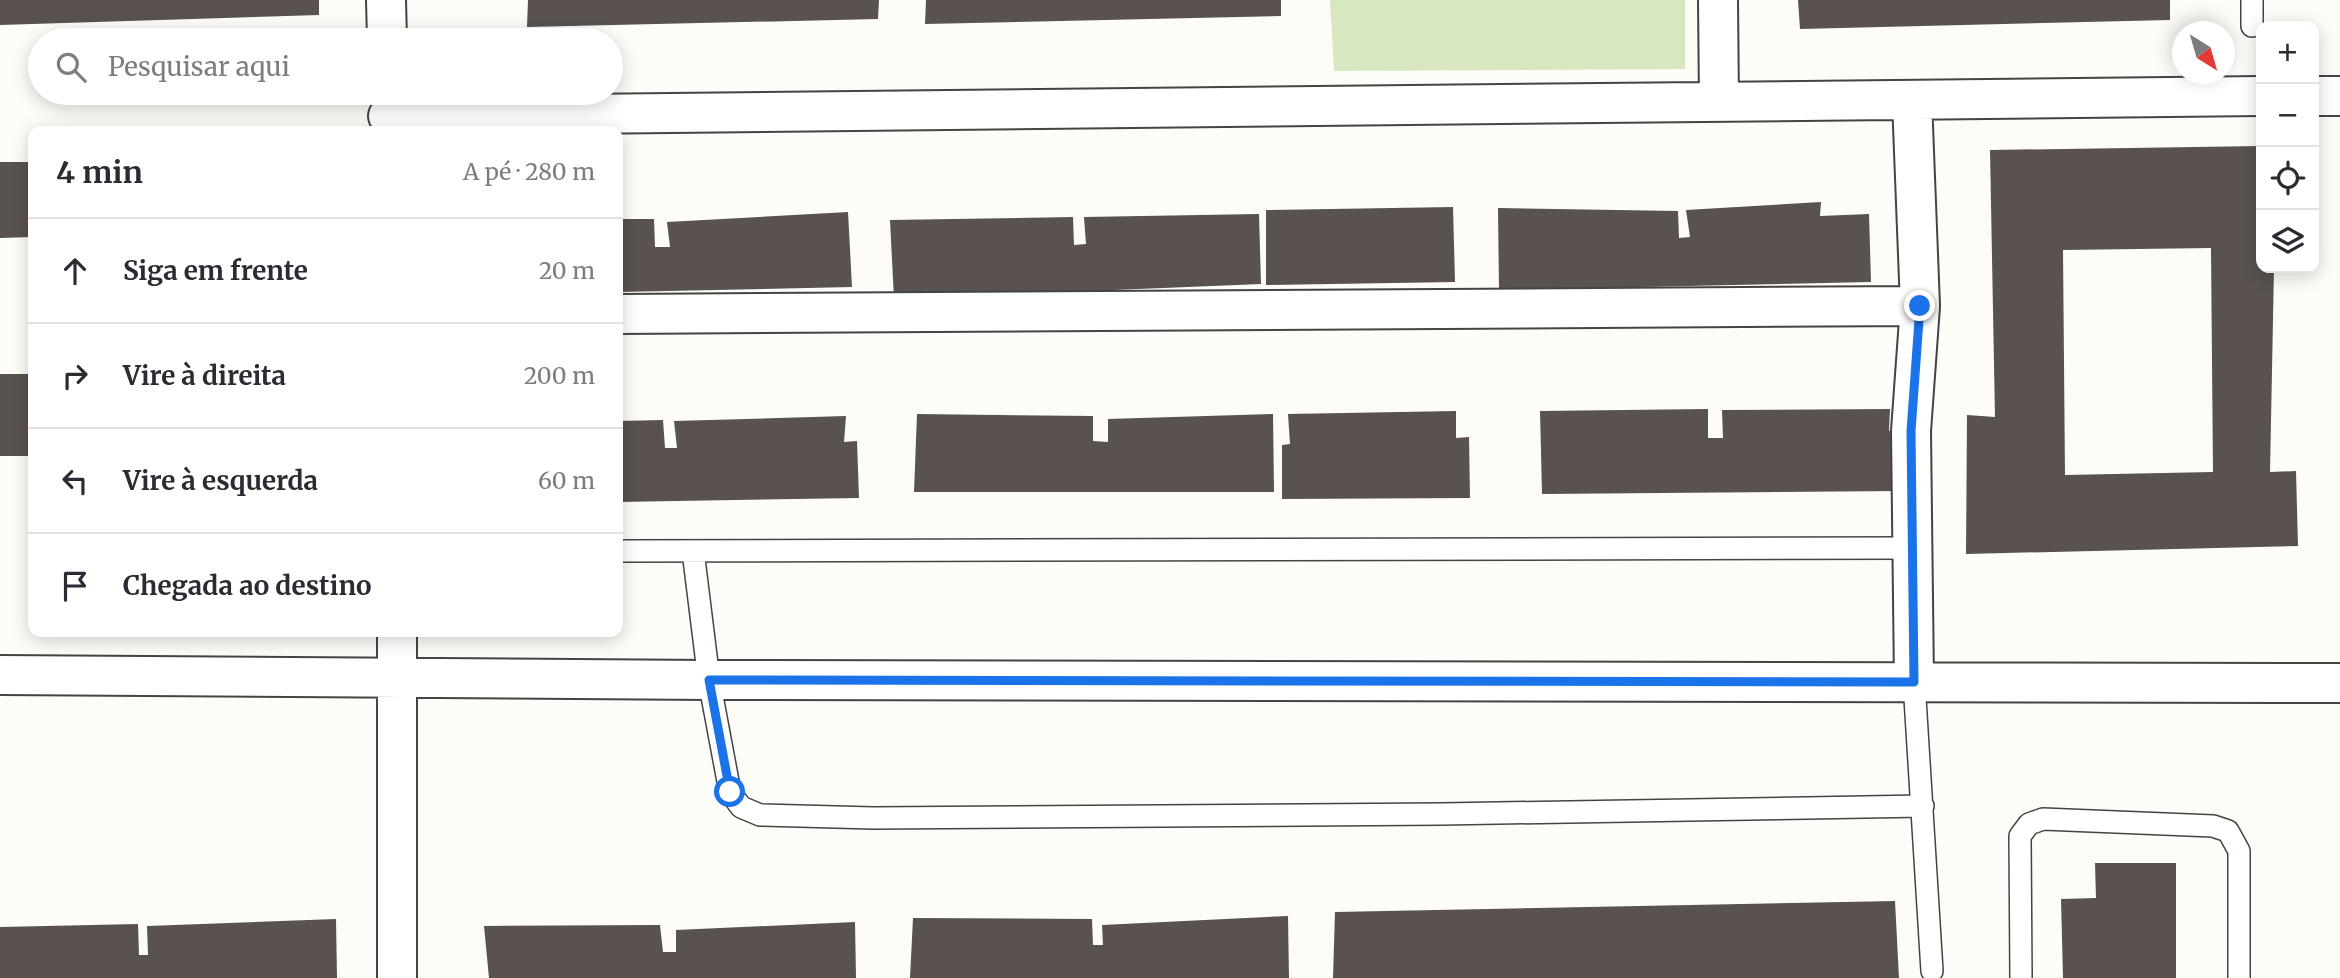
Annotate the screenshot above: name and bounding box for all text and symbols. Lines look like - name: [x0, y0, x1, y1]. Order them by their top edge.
- north arrow: [2172, 21, 2235, 84]
- map controls: [2256, 21, 2319, 273]
- button: +: [2256, 21, 2319, 84]
- search box: [28, 28, 623, 105]
- icon: search: [52, 48, 90, 86]
- text: Pesquisar aqui: [108, 50, 290, 83]
- button: −: [2256, 84, 2319, 147]
- button: locate: [2256, 147, 2319, 210]
- text: 4 min: [56, 153, 143, 191]
- text: A pé · 280 m: [463, 157, 595, 186]
- button: layers: [2256, 210, 2319, 273]
- icon: ahead: [56, 252, 94, 290]
- text: Siga em frente: [123, 254, 308, 287]
- text: 20 m: [539, 256, 595, 285]
- route end: [1904, 290, 1935, 321]
- icon: right: [56, 357, 94, 395]
- text: Vire à direita: [123, 359, 286, 392]
- text: 200 m: [524, 361, 595, 390]
- icon: left: [56, 462, 94, 500]
- text: Vire à esquerda: [123, 464, 318, 497]
- text: 60 m: [538, 466, 595, 495]
- icon: arrive: [56, 567, 94, 605]
- text: Chegada ao destino: [123, 569, 372, 602]
- route start: [714, 776, 745, 807]

